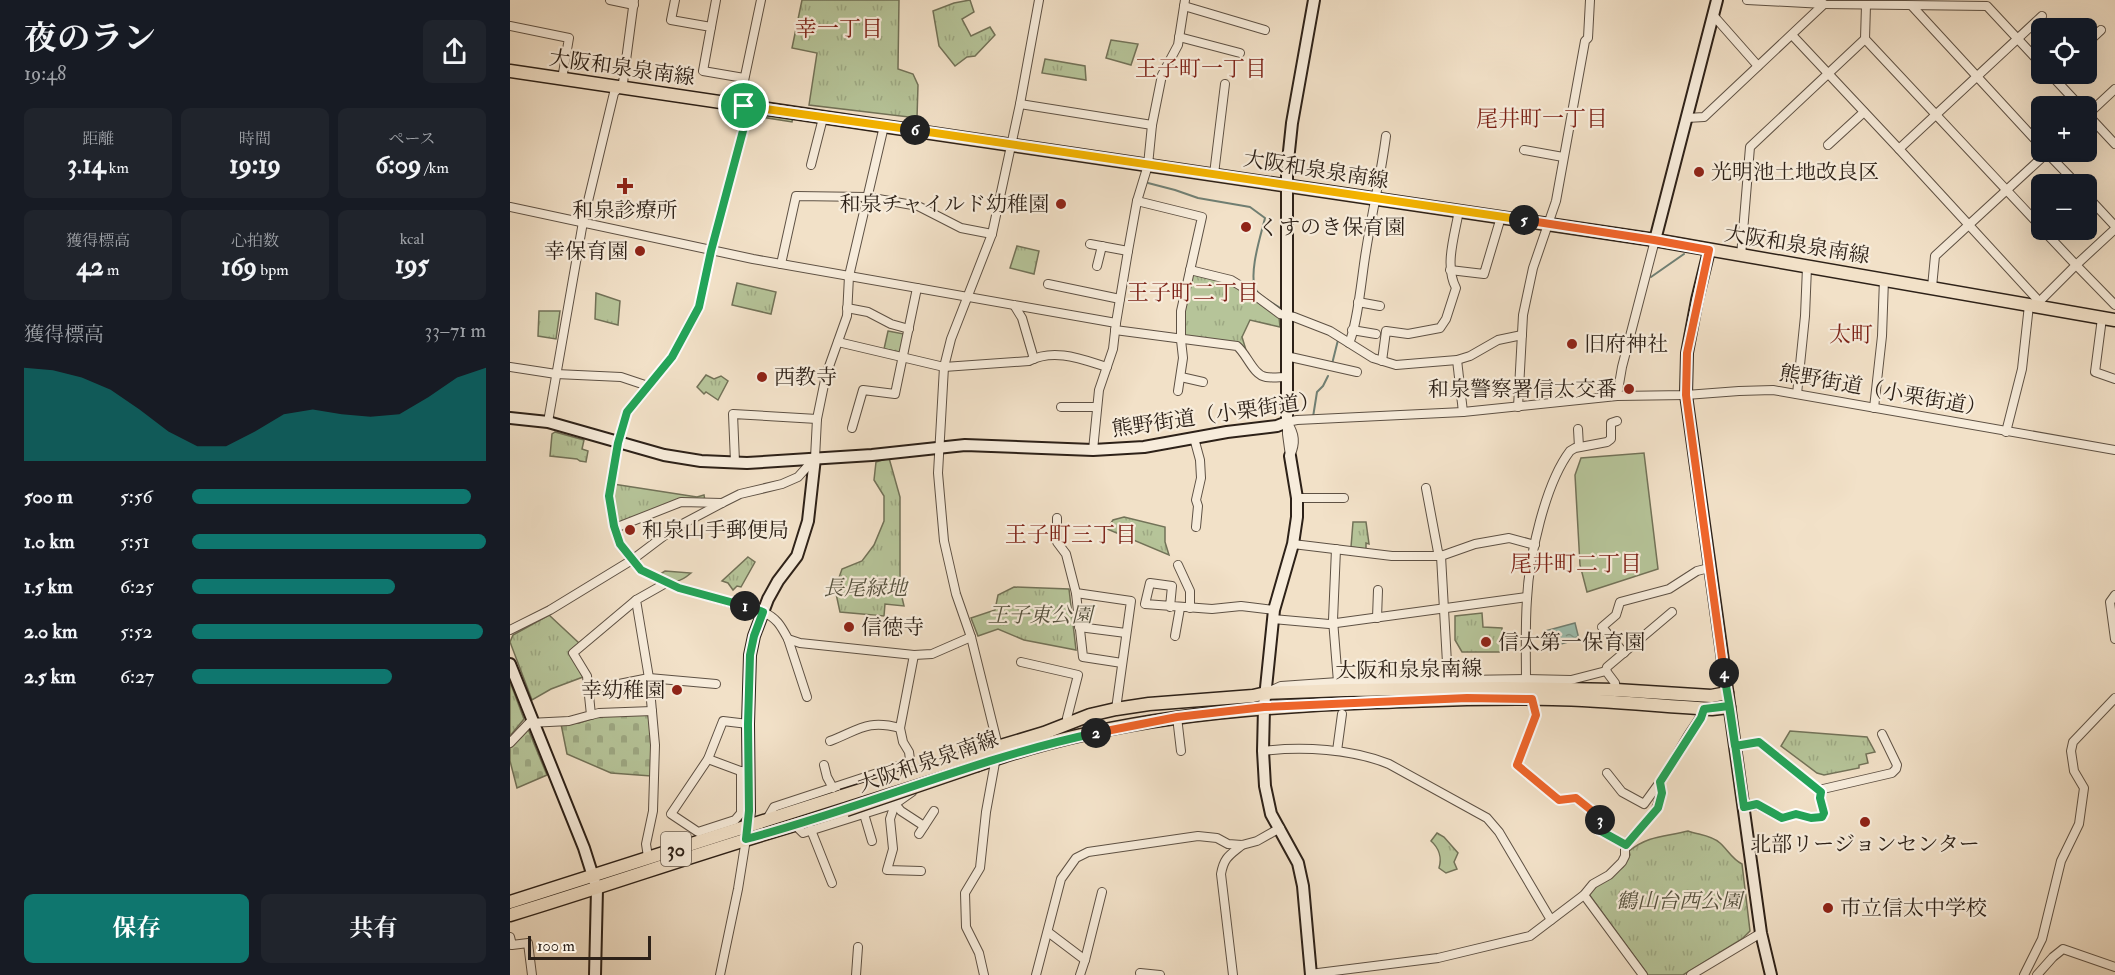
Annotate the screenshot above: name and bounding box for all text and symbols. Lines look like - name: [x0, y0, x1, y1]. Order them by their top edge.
- district label: 幸一丁目: [795, 15, 883, 43]
- text: 夜のラン: [24, 18, 156, 59]
- map controls: [2031, 18, 2097, 240]
- button: locate: [2031, 18, 2097, 84]
- button: share: [423, 20, 486, 83]
- street label: 大阪和泉泉南線: [547, 44, 697, 92]
- district label: 王子町一丁目: [1135, 55, 1267, 83]
- text: 19:48: [24, 61, 66, 86]
- pin: [718, 80, 769, 131]
- icon: arrive: [727, 89, 760, 122]
- button: +: [2031, 96, 2097, 162]
- district label: 尾井町一丁目: [1476, 105, 1608, 133]
- pin: 6: [900, 115, 930, 145]
- text: 6: [911, 120, 919, 140]
- text: 距離: [82, 129, 114, 149]
- text: 時間: [239, 129, 271, 149]
- text: ペース: [388, 129, 436, 149]
- street label: 大阪和泉泉南線: [1241, 145, 1391, 195]
- text: 3.14: [67, 149, 105, 181]
- text: 19:19: [229, 149, 281, 181]
- text: 6:09: [375, 149, 421, 181]
- text: km: [105, 158, 129, 178]
- text: /km: [421, 158, 449, 178]
- place label: 光明池土地改良区: [1711, 159, 1879, 186]
- marker: 光明池土地改良区: [1692, 165, 1706, 179]
- button: −: [2031, 174, 2097, 240]
- marker: 和泉診療所: [616, 177, 634, 195]
- place label: 和泉チャイルド幼稚園: [840, 191, 1049, 218]
- place label: 和泉診療所: [573, 197, 678, 224]
- marker: 和泉チャイルド幼稚園: [1054, 197, 1068, 211]
- pin: 5: [1509, 205, 1539, 235]
- text: 5: [1520, 210, 1528, 230]
- place label: くすのき保育園: [1258, 214, 1405, 241]
- marker: くすのき保育園: [1239, 220, 1253, 234]
- street label: 大阪和泉泉南線: [1722, 220, 1872, 270]
- text: kcal: [400, 229, 424, 249]
- text: 獲得標高: [66, 231, 130, 251]
- text: 心拍数: [231, 231, 279, 251]
- place label: 幸保育園: [544, 238, 628, 265]
- marker: 幸保育園: [633, 244, 647, 258]
- text: 195: [395, 249, 429, 281]
- text: 42: [77, 251, 104, 283]
- text: 169: [221, 251, 257, 283]
- text: m: [104, 260, 119, 280]
- text: bpm: [257, 260, 289, 280]
- district label: 王子町二丁目: [1127, 279, 1259, 307]
- text: 33–71 m: [424, 318, 486, 343]
- district label: 太町: [1829, 321, 1873, 349]
- text: 獲得標高: [24, 322, 104, 347]
- place label: 旧府神社: [1584, 331, 1668, 358]
- marker: 旧府神社: [1565, 337, 1579, 351]
- street label: 熊野街道（小栗街道）: [1777, 359, 1989, 423]
- place label: 西教寺: [774, 364, 837, 391]
- marker: 西教寺: [755, 370, 769, 384]
- place label: 和泉警察署信太交番: [1428, 376, 1617, 403]
- marker: 和泉警察署信太交番: [1622, 382, 1636, 396]
- street label: 熊野街道（小栗街道）: [1110, 387, 1322, 443]
- text: 500 m: [24, 484, 73, 509]
- text: 5:56: [120, 484, 153, 509]
- place label: 和泉山手郵便局: [642, 517, 789, 544]
- district label: 王子町三丁目: [1005, 521, 1137, 549]
- marker: 和泉山手郵便局: [623, 523, 637, 537]
- text: 1.0 km: [24, 529, 75, 554]
- text: 5:51: [120, 529, 150, 554]
- district label: 尾井町二丁目: [1510, 550, 1642, 578]
- text: 1.5 km: [24, 574, 73, 599]
- text: 6:25: [120, 574, 154, 599]
- park label: 長尾緑地: [823, 575, 909, 602]
- pin: 1: [730, 591, 760, 621]
- text: 1: [742, 596, 748, 616]
- park label: 王子東公園: [988, 602, 1095, 629]
- place label: 信徳寺: [861, 614, 924, 641]
- text: 2.0 km: [24, 619, 78, 644]
- text: 5:52: [120, 619, 153, 644]
- marker: 信徳寺: [842, 620, 856, 634]
- place label: 信太第一保育園: [1498, 629, 1645, 656]
- marker: 信太第一保育園: [1479, 635, 1493, 649]
- street label: 大阪和泉泉南線: [1335, 655, 1483, 685]
- pin: 4: [1709, 658, 1739, 688]
- text: 4: [1720, 663, 1728, 683]
- text: 2.5 km: [24, 664, 76, 689]
- text: 6:27: [120, 664, 154, 689]
- place label: 幸幼稚園: [581, 677, 665, 704]
- marker: 幸幼稚園: [670, 683, 684, 697]
- pin: 2: [1081, 718, 1111, 748]
- text: 2: [1092, 723, 1100, 743]
- street label: 大阪和泉泉南線: [854, 725, 1002, 799]
- pin: 3: [1585, 805, 1615, 835]
- text: 3: [1597, 810, 1603, 830]
- marker: 北部リージョンセンター: [1858, 815, 1872, 829]
- place label: 北部リージョンセンター: [1750, 831, 1980, 858]
- road number: 30: [661, 832, 691, 866]
- park label: 鶴山台西公園: [1616, 888, 1745, 915]
- button: 保存: [24, 894, 249, 963]
- button: 共有: [261, 894, 486, 963]
- place label: 市立信太中学校: [1840, 895, 1987, 922]
- marker: 市立信太中学校: [1821, 901, 1835, 915]
- scale bar: [528, 933, 651, 960]
- text: 100 m: [537, 936, 575, 956]

